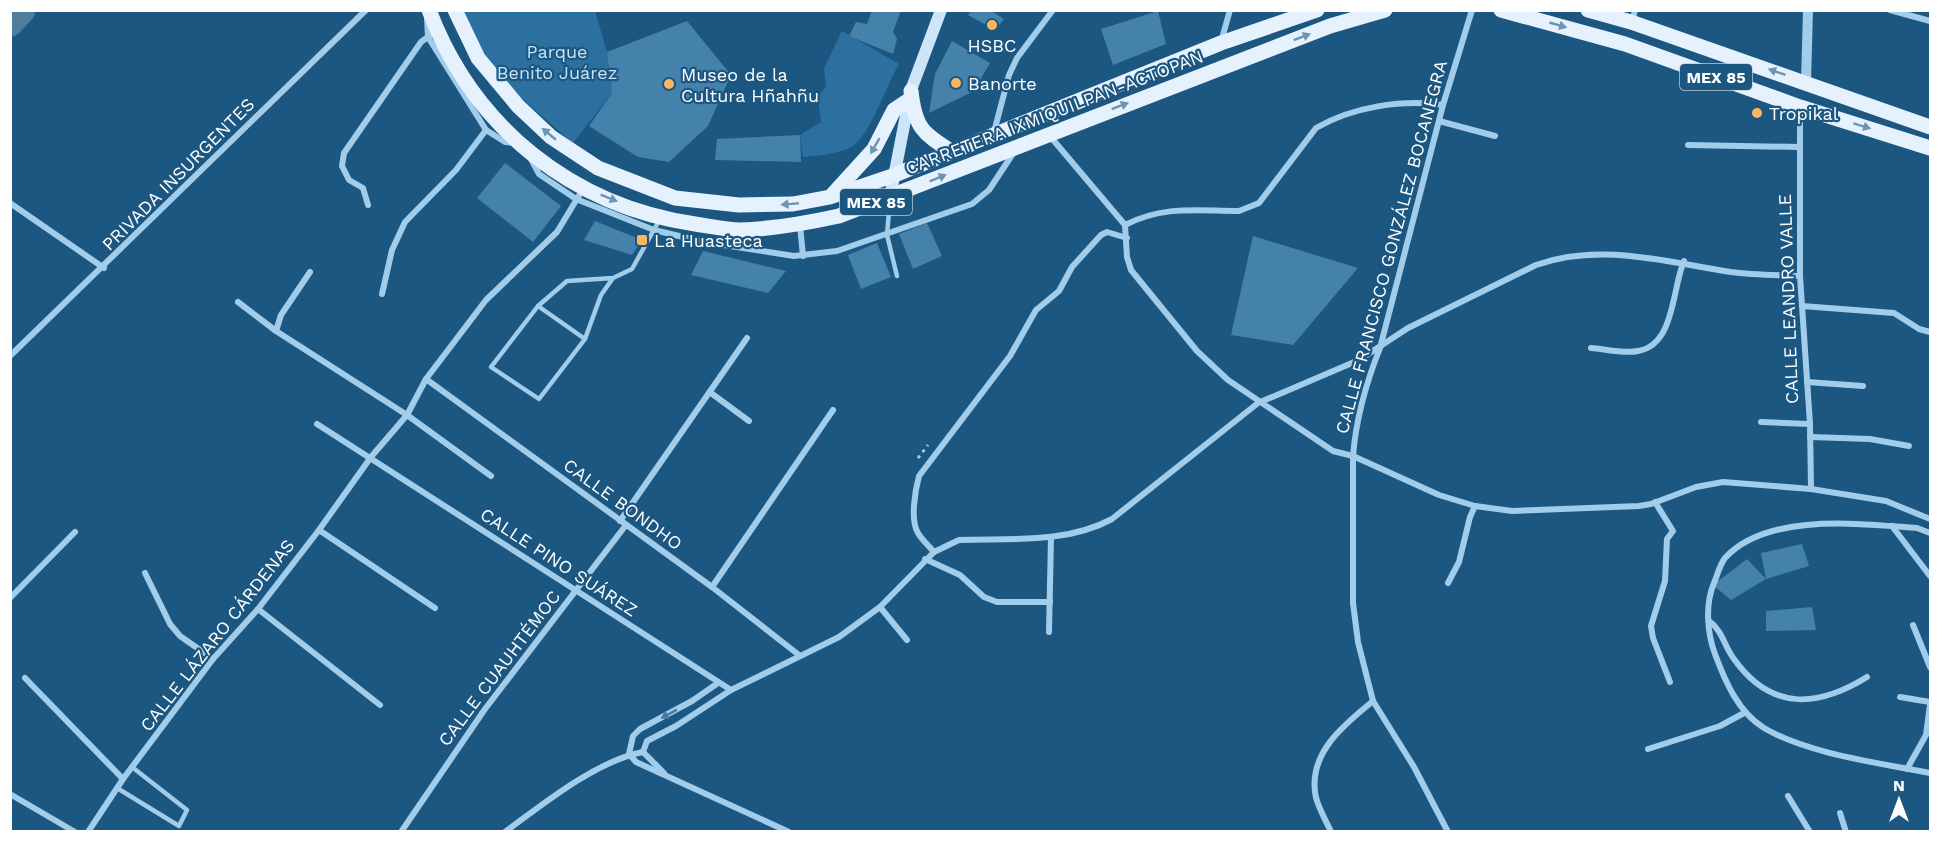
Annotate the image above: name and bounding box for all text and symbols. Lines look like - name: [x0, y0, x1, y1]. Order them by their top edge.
- marker: HSBC: [985, 18, 999, 32]
- one-way arrow: [1549, 21, 1567, 30]
- one-way arrow: [1293, 31, 1311, 41]
- place label: HSBC: [968, 35, 1016, 56]
- park label: Parque Benito Juárez: [497, 41, 617, 83]
- street label: CARRETERA IXMIQUILPAN-ACTOPAN: [902, 45, 1206, 179]
- street label: CALLE FRANCISCO GONZÁLEZ BOCANEGRA: [1331, 58, 1451, 436]
- place label: Museo de la Cultura Hñahñu: [681, 64, 819, 106]
- road number: MEX 85: [1680, 64, 1752, 90]
- one-way arrow: [1768, 66, 1786, 76]
- place label: Banorte: [968, 73, 1037, 94]
- marker: Banorte: [949, 76, 963, 90]
- marker: Museo de la Cultura Hñahñu: [662, 77, 676, 91]
- street label: PRIVADA INSURGENTES: [97, 93, 259, 255]
- one-way arrow: [1111, 101, 1129, 111]
- place label: Tropikal: [1769, 103, 1839, 124]
- marker: Tropikal: [1750, 106, 1764, 120]
- one-way arrow: [1853, 122, 1871, 132]
- one-way arrow: [542, 128, 557, 141]
- one-way arrow: [870, 138, 881, 154]
- one-way arrow: [929, 173, 947, 182]
- road number: MEX 85: [840, 189, 912, 215]
- one-way arrow: [600, 194, 618, 204]
- street label: CALLE LEANDRO VALLE: [1774, 194, 1802, 404]
- one-way arrow: [780, 199, 799, 209]
- place label: La Huasteca: [654, 230, 763, 251]
- marker: La Huasteca: [635, 233, 649, 247]
- street label: CALLE BONDHO: [560, 454, 686, 554]
- street label: CALLE PINO SUÁREZ: [477, 503, 641, 621]
- street label: CALLE LÁZARO CÁRDENAS: [136, 535, 298, 735]
- street label: CALLE CUAUHTÉMOC: [434, 586, 564, 750]
- one-way arrow: [660, 709, 677, 719]
- north arrow: [1869, 770, 1929, 830]
- text: N: [1893, 776, 1905, 795]

